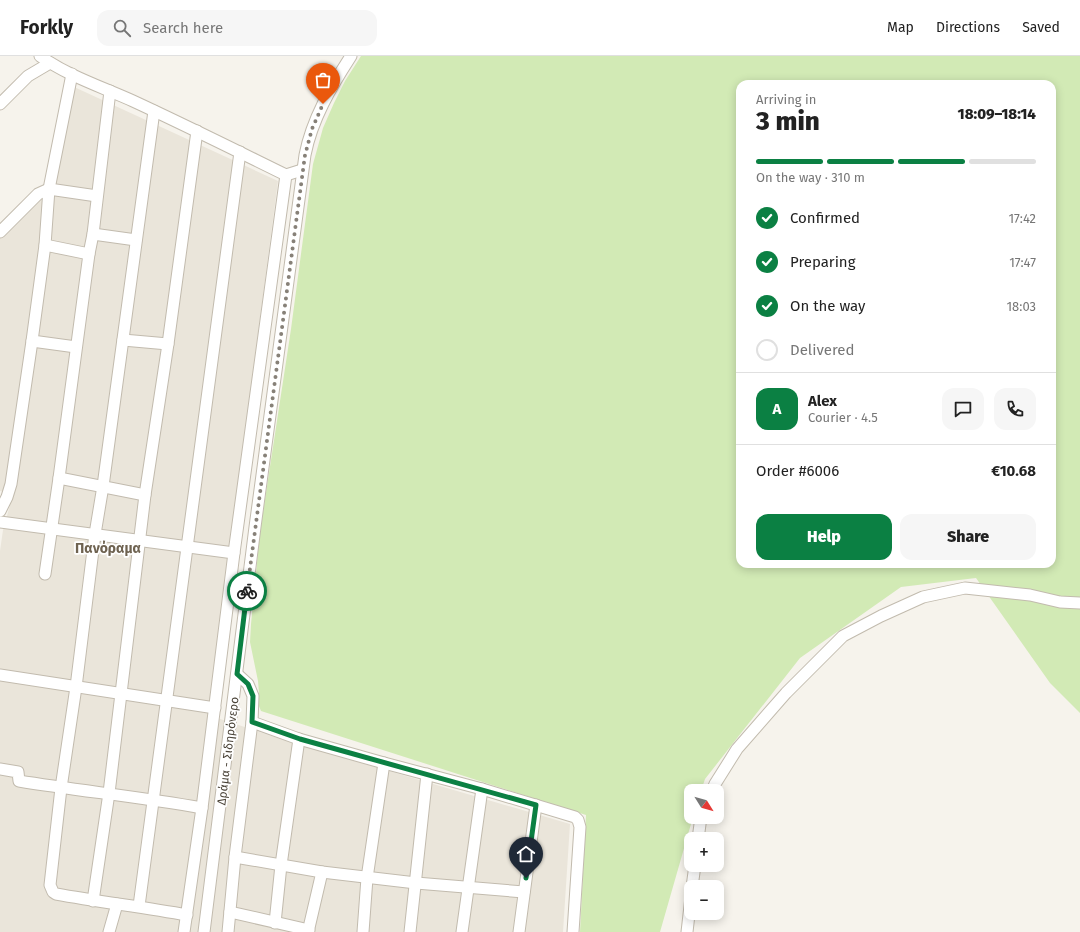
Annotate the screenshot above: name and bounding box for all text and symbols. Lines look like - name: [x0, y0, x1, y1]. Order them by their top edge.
- search box: [97, 10, 377, 46]
- text: Forkly: [20, 16, 73, 39]
- icon: search: [111, 17, 133, 39]
- text: Search here: [143, 19, 223, 37]
- text: Map: [887, 19, 914, 36]
- text: Directions: [936, 19, 1000, 36]
- text: Saved: [1022, 19, 1060, 36]
- pin: [306, 63, 340, 104]
- icon: bag: [312, 69, 334, 91]
- text: Arriving in: [756, 92, 816, 107]
- text: 18:09–18:14: [958, 105, 1036, 123]
- text: 3 min: [756, 106, 820, 137]
- text: On the way · 310 m: [756, 170, 865, 185]
- icon: check: [756, 207, 778, 229]
- text: Confirmed: [790, 209, 860, 227]
- text: 17:42: [1008, 211, 1036, 226]
- icon: check: [756, 251, 778, 273]
- text: Preparing: [790, 253, 855, 271]
- text: 17:47: [1009, 255, 1036, 270]
- icon: check: [756, 295, 778, 317]
- text: On the way: [790, 297, 865, 315]
- text: 18:03: [1006, 299, 1036, 314]
- text: Delivered: [790, 341, 854, 359]
- button: chat: [942, 388, 984, 430]
- button: phone: [994, 388, 1036, 430]
- text: Alex: [808, 392, 837, 410]
- text: A: [773, 400, 781, 418]
- text: Courier · 4.5: [808, 410, 878, 425]
- text: Order #6006: [756, 462, 839, 480]
- text: €10.68: [991, 462, 1036, 480]
- button: Help: [756, 514, 892, 560]
- button: Share: [900, 514, 1036, 560]
- district label: Πανόραμα: [75, 540, 142, 557]
- courier: [227, 571, 267, 611]
- icon: bike: [236, 580, 258, 602]
- street label: Δράμα - Σιδηρόνερο: [214, 696, 242, 806]
- north arrow: [684, 784, 724, 824]
- map controls: [684, 784, 724, 920]
- button: +: [684, 832, 724, 872]
- pin: [509, 837, 543, 878]
- icon: home: [515, 843, 537, 865]
- button: −: [684, 880, 724, 920]

